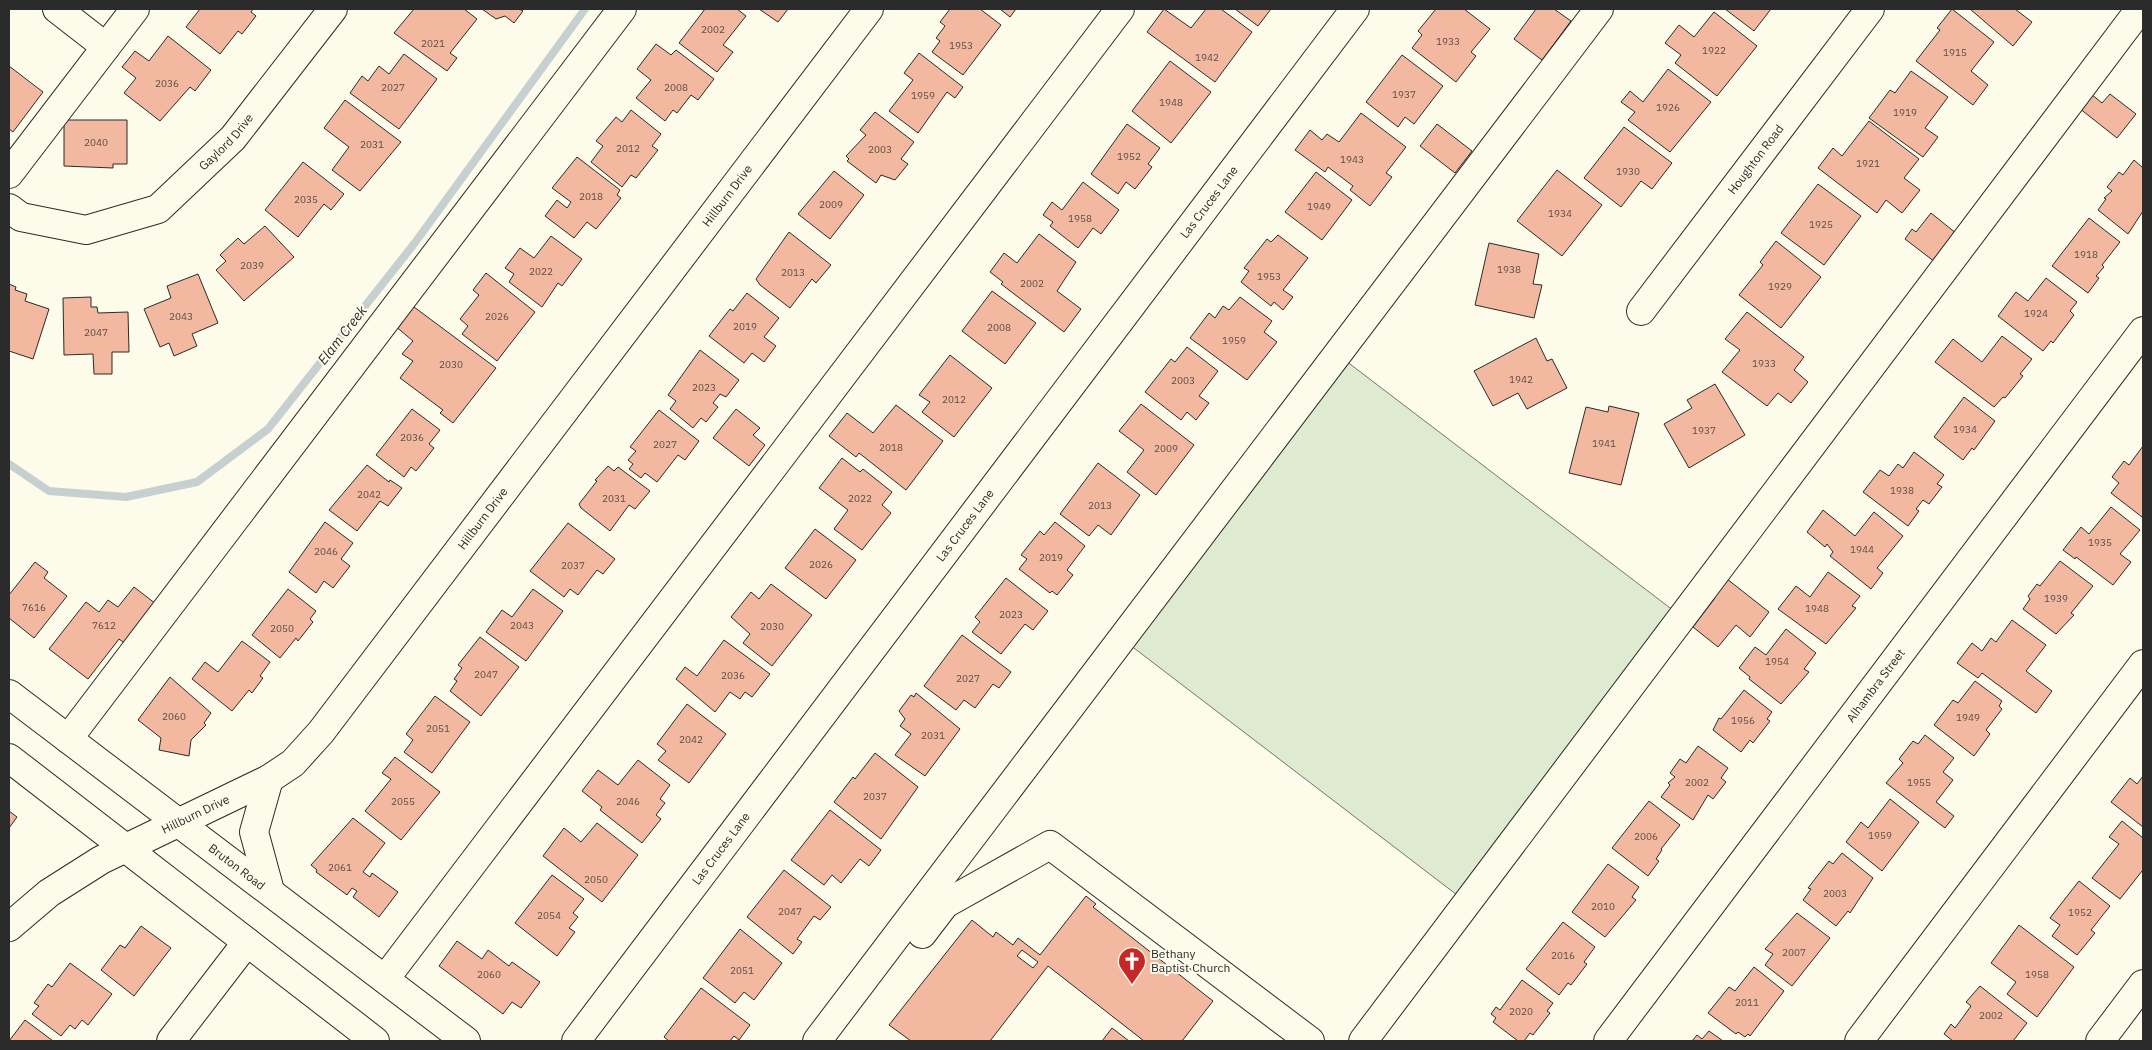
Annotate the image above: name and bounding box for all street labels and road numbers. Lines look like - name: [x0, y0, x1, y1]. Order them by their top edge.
- street label: Gaylord Drive: [196, 110, 256, 173]
- street label: Houghton Road: [1724, 122, 1787, 197]
- street label: Hillburn Drive: [699, 161, 755, 229]
- street label: Las Cruces Lane: [1177, 162, 1241, 241]
- street label: Hillburn Drive: [454, 484, 511, 552]
- street label: Las Cruces Lane: [933, 486, 997, 564]
- street label: Alhambra Street: [1843, 646, 1908, 725]
- street label: Hillburn Drive: [159, 791, 232, 837]
- street label: Las Cruces Lane: [689, 809, 753, 888]
- street label: Bruton Road: [206, 840, 268, 893]

